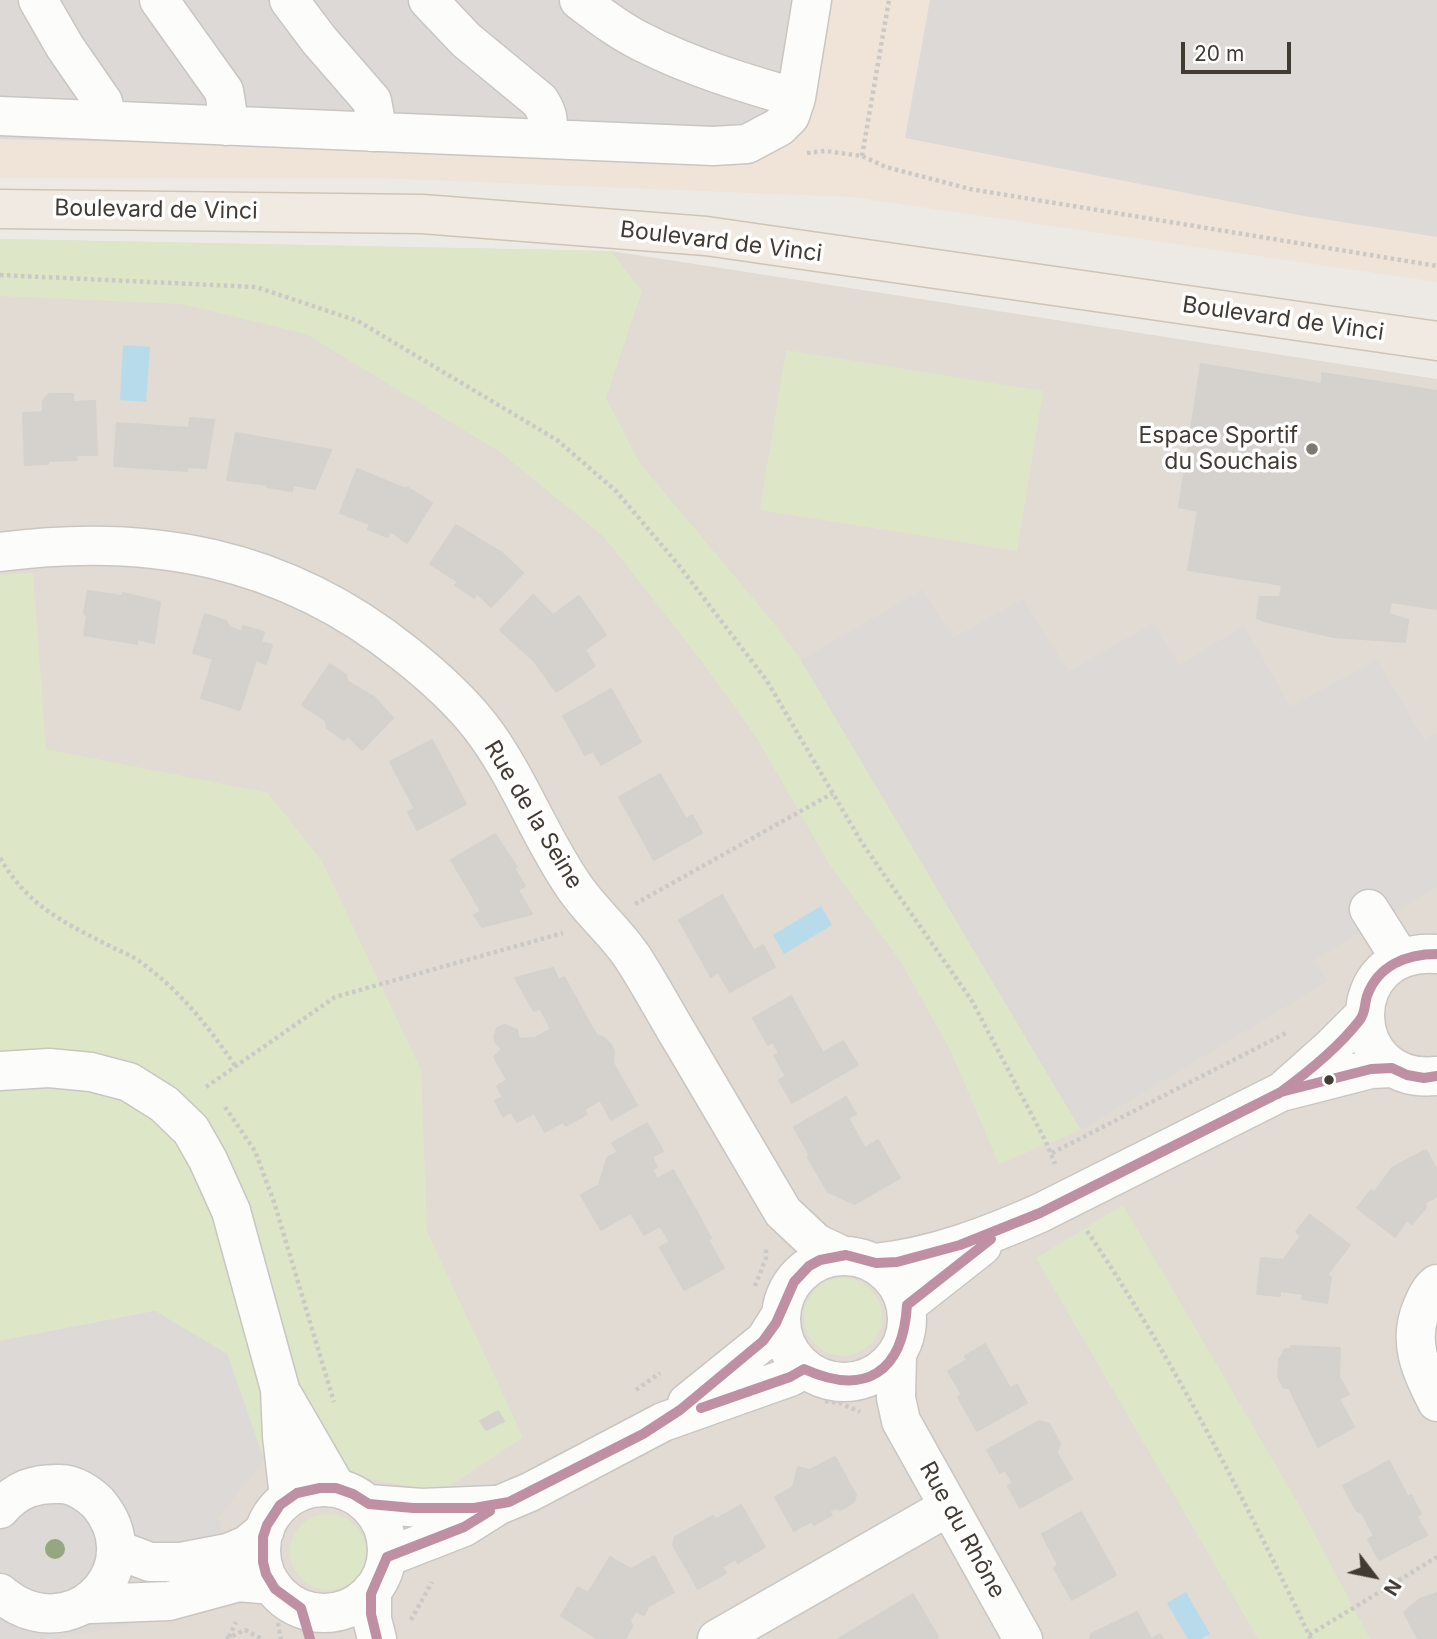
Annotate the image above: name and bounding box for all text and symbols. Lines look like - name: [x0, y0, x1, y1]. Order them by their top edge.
- scale bar: [1185, 28, 1295, 72]
- text: 20 m: [1194, 41, 1244, 66]
- street label: Boulevard de Vinci: [54, 194, 258, 226]
- street label: Boulevard de Vinci: [618, 216, 824, 268]
- street label: Boulevard de Vinci: [1180, 291, 1386, 347]
- place label: Espace Sportif du Souchais: [1139, 422, 1298, 476]
- marker: Espace Sportif du Souchais: [1304, 441, 1320, 457]
- street label: Rue de la Seine: [478, 736, 588, 894]
- unlabelled marker: [1322, 1073, 1336, 1087]
- street label: Rue du Rhône: [913, 1457, 1011, 1603]
- north arrow: [1339, 1541, 1409, 1611]
- text: N: [1379, 1575, 1406, 1600]

